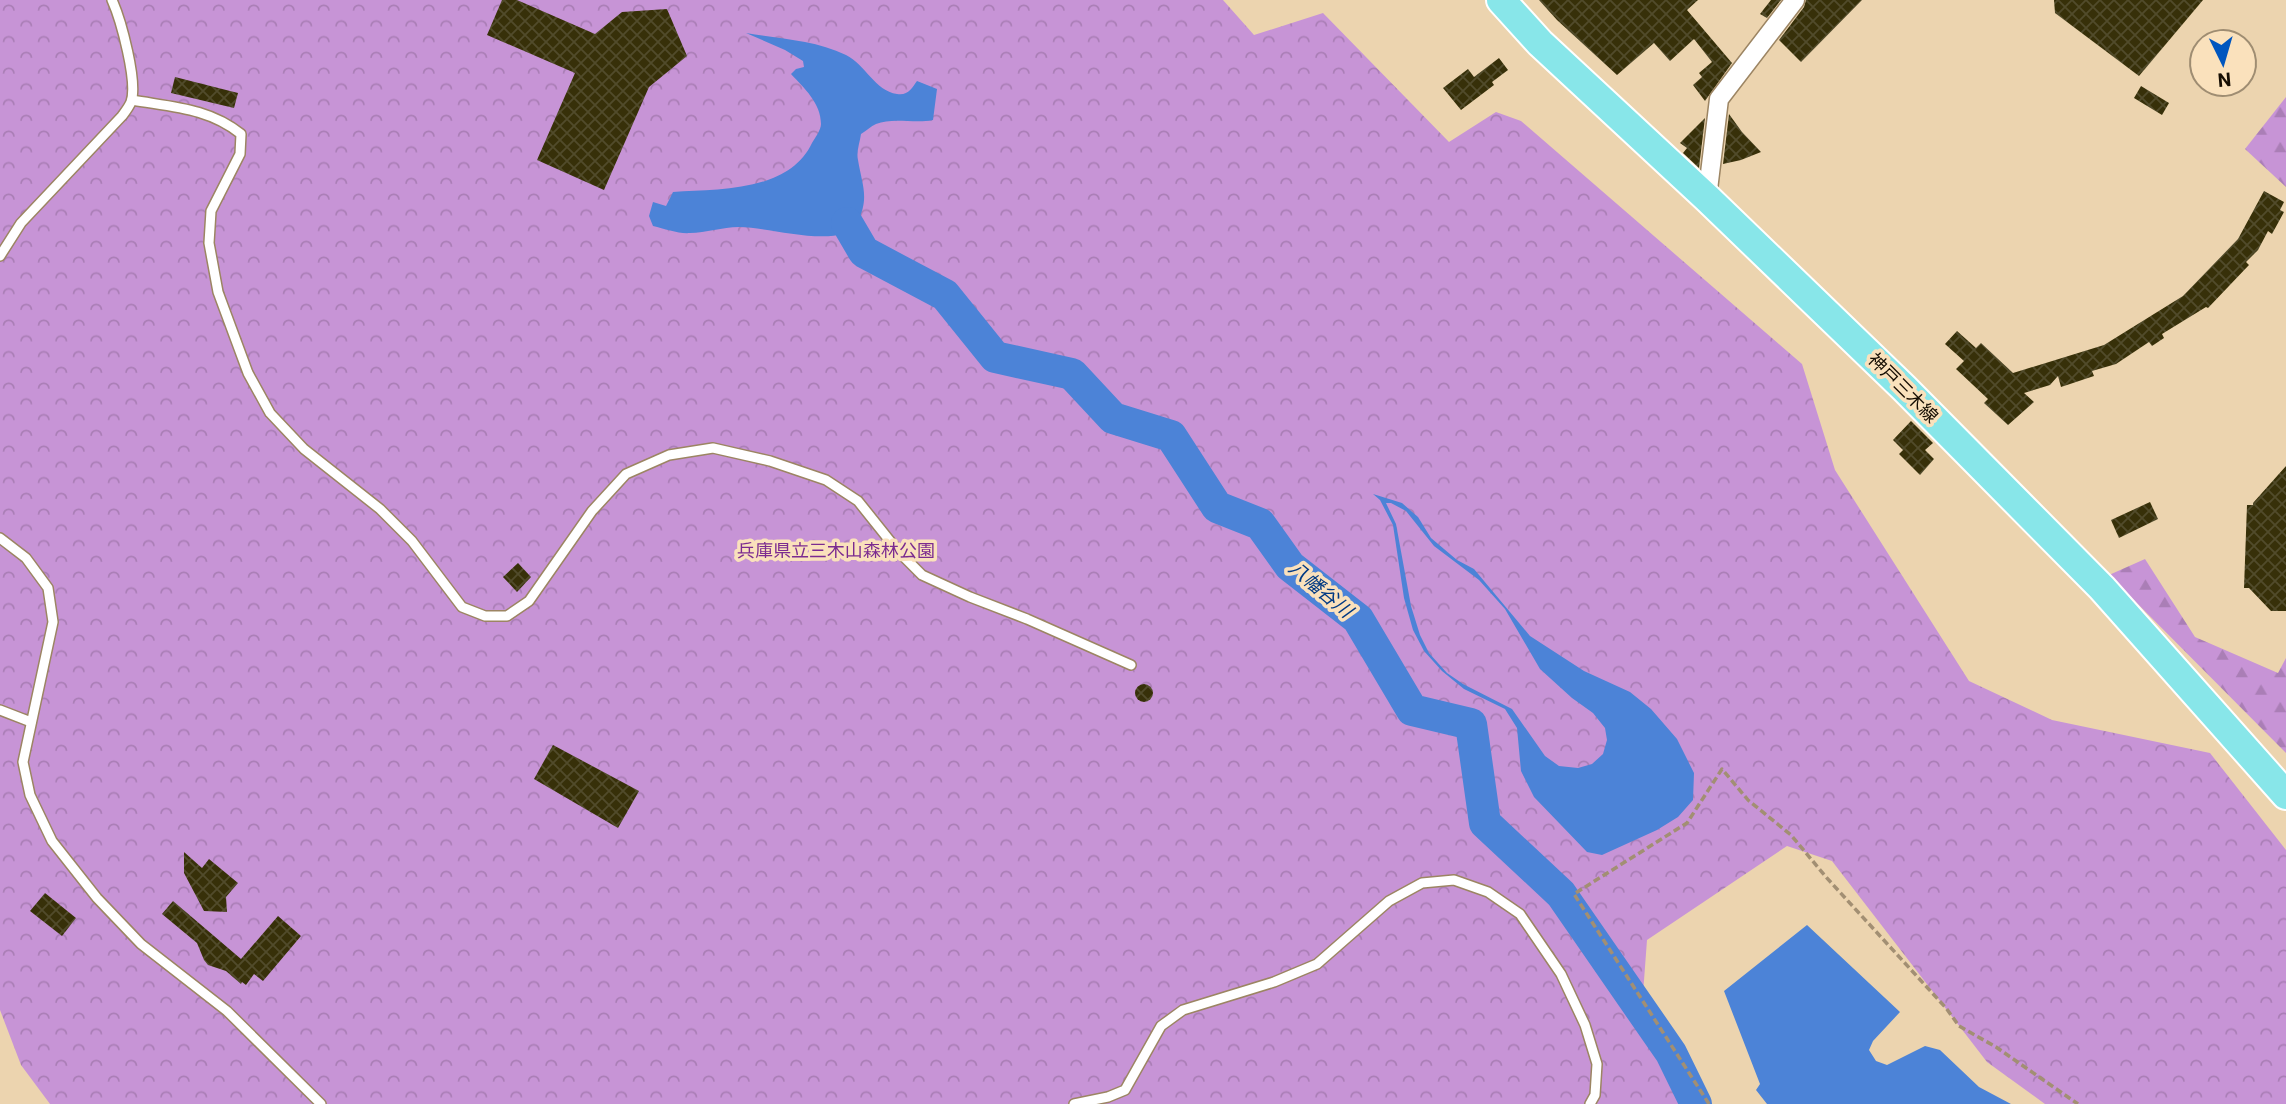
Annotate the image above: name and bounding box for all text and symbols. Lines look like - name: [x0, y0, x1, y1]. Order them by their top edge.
- north arrow: [2188, 28, 2258, 98]
- text: N: [2217, 67, 2232, 91]
- street label: 神戸三木線: [1864, 348, 1943, 427]
- park label: 兵庫県立三木山森林公園: [737, 540, 935, 561]
- water label: 八幡谷川: [1284, 556, 1359, 624]

